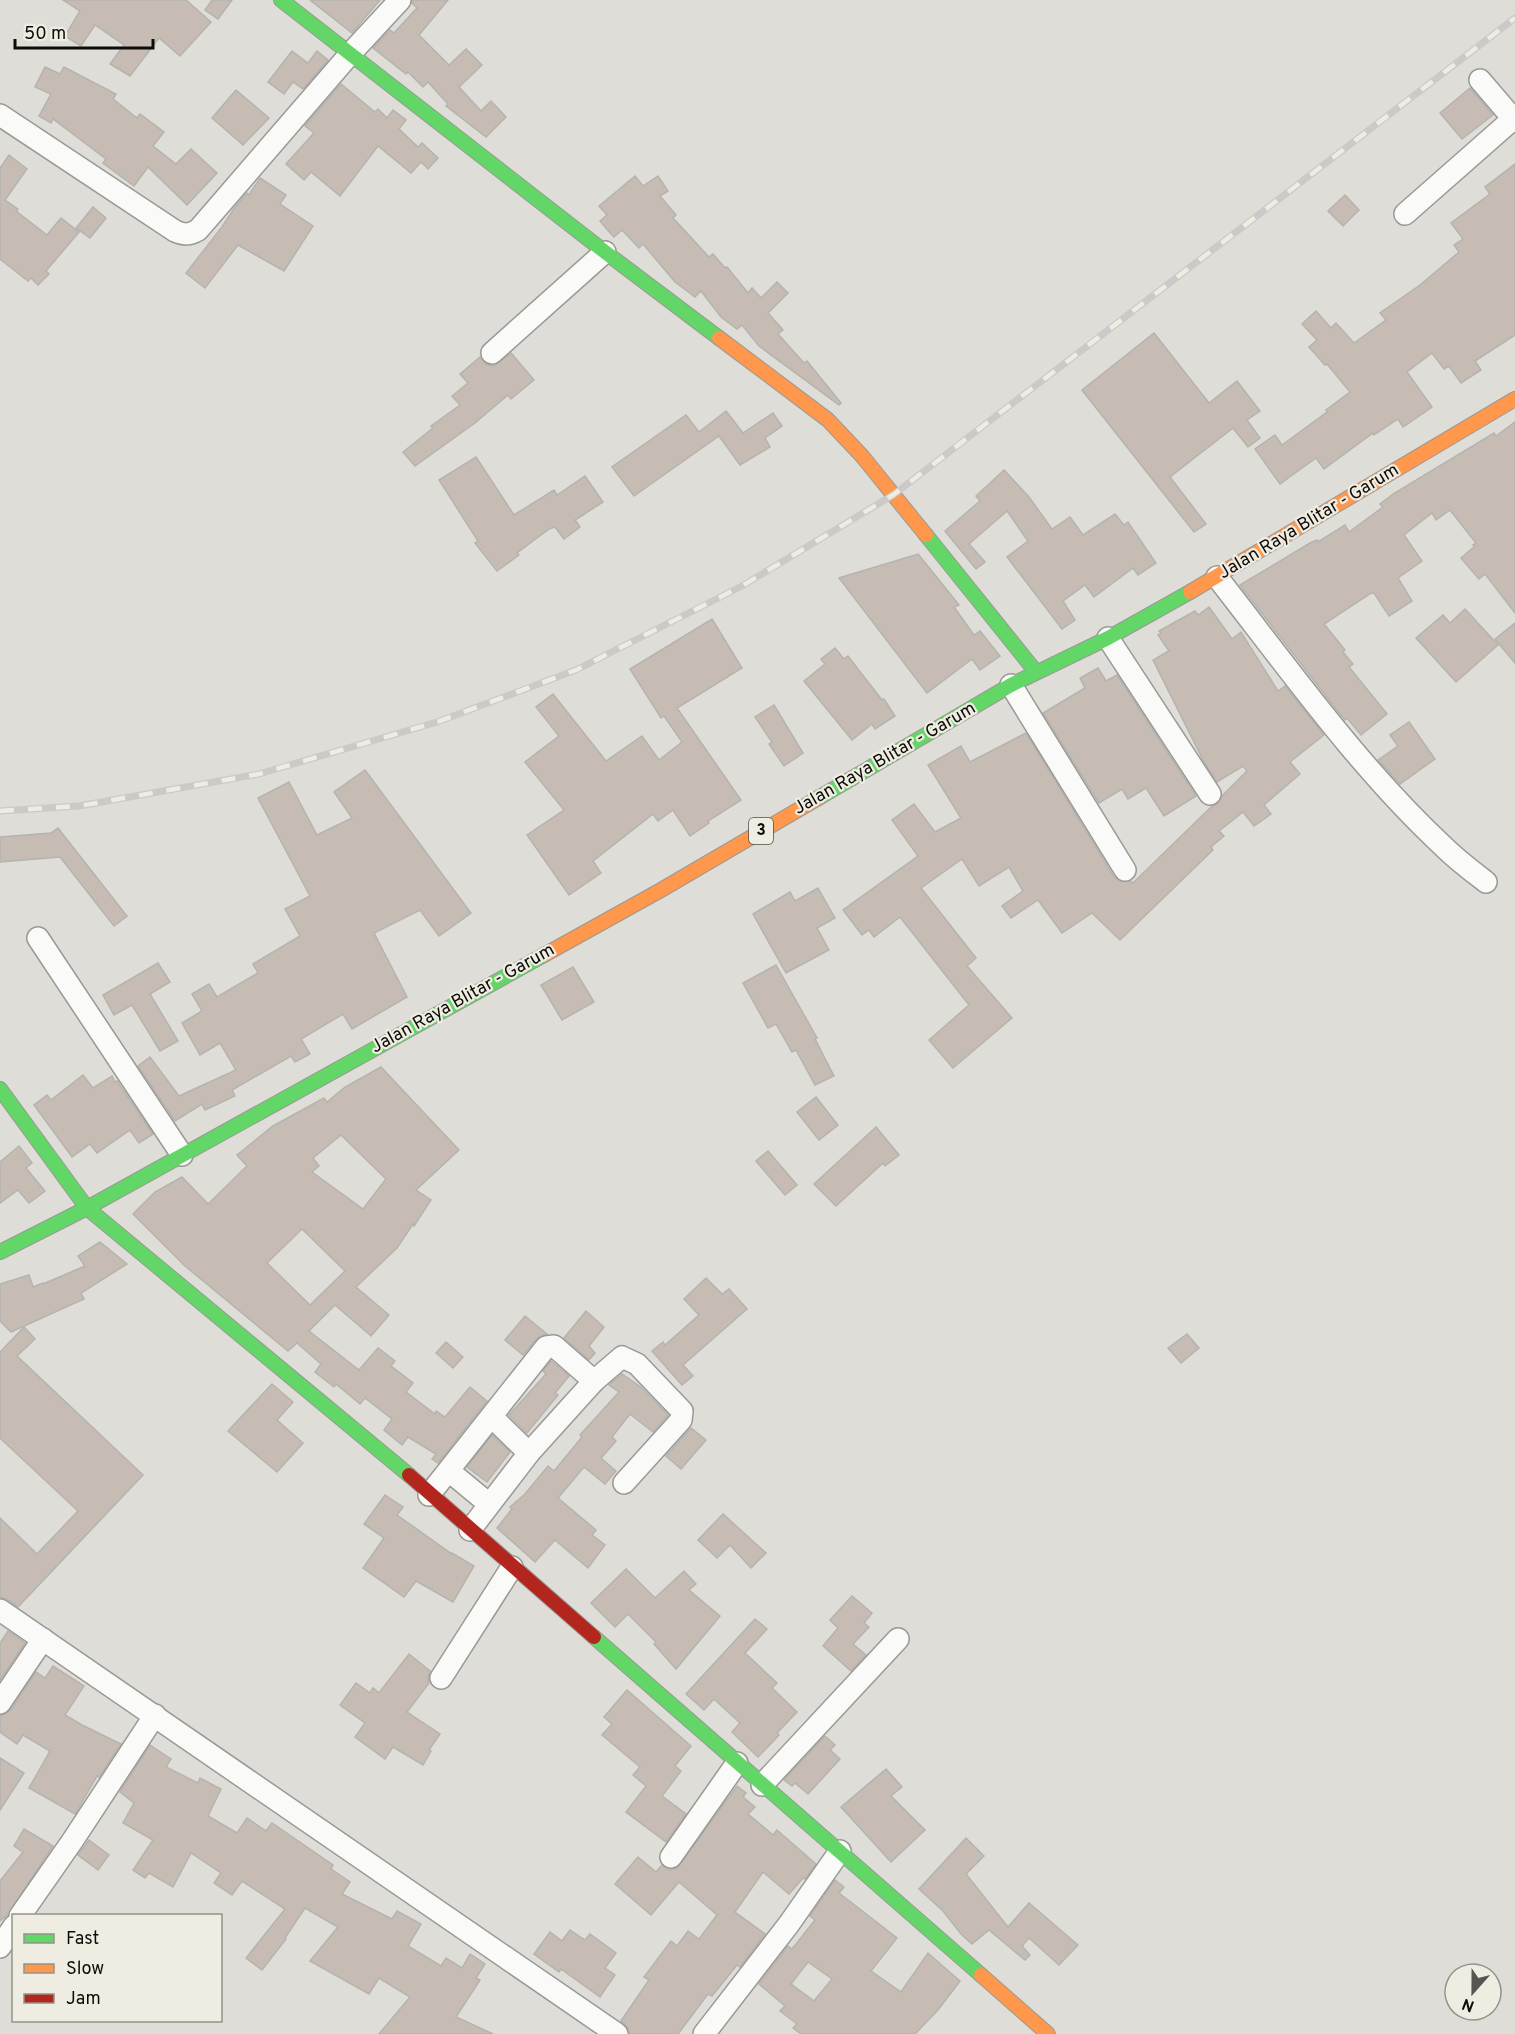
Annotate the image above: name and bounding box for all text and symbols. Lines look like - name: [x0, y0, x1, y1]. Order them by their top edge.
- scale bar: [15, 12, 153, 50]
- text: 50 m: [24, 23, 66, 46]
- street label: Jalan Raya Blitar - Garum: [1215, 459, 1403, 585]
- street label: Jalan Raya Blitar - Garum: [790, 697, 980, 821]
- road number: 3: [749, 818, 773, 844]
- street label: Jalan Raya Blitar - Garum: [367, 939, 559, 1059]
- legend: [12, 1914, 222, 2022]
- text: Fast: [66, 1928, 99, 1951]
- text: Slow: [66, 1958, 104, 1981]
- north arrow: [1443, 1962, 1503, 2022]
- text: Jam: [66, 1988, 101, 2011]
- text: N: [1459, 1993, 1477, 2016]

